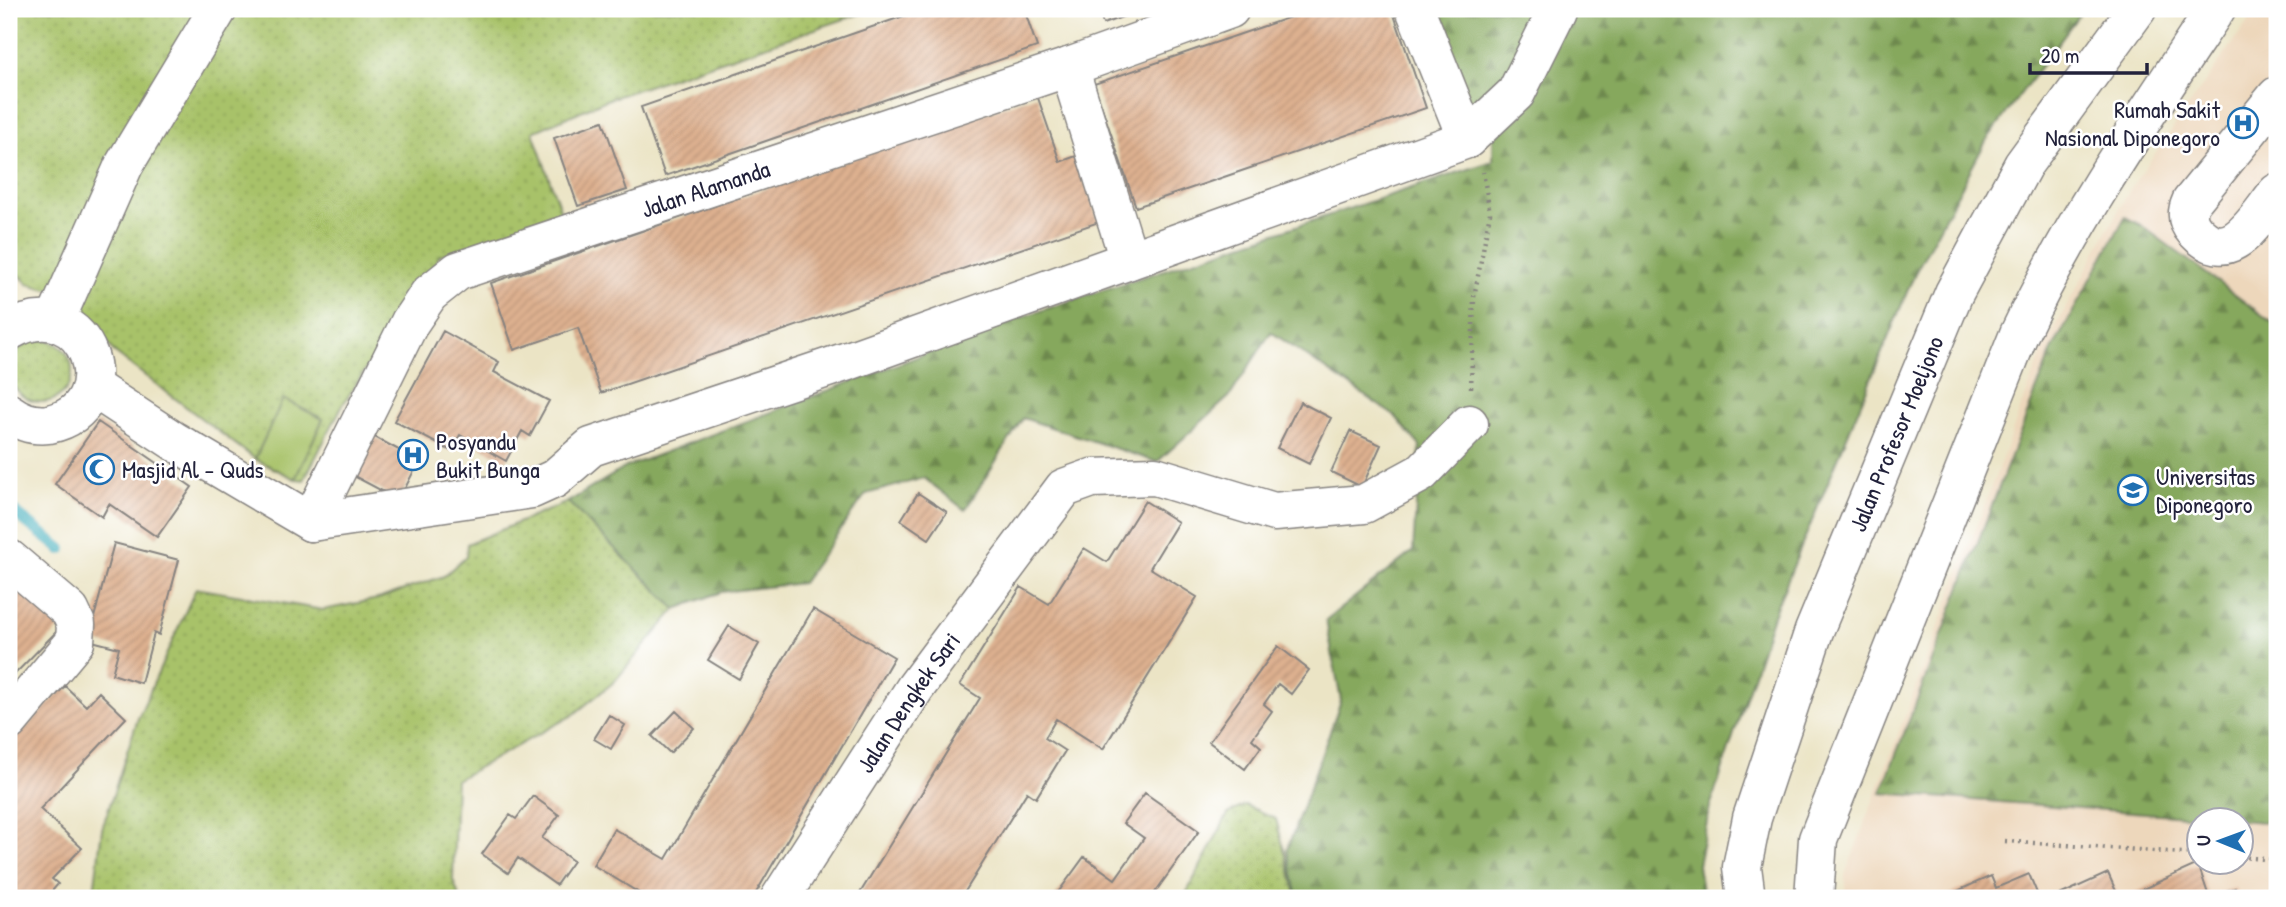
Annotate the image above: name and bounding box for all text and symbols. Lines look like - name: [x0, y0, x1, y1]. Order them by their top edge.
- scale bar: [2030, 32, 2148, 76]
- text: 20 m: [2041, 41, 2079, 70]
- place label: Rumah Sakit Nasional Diponegoro: [2045, 93, 2221, 153]
- hospital icon: Rumah Sakit Nasional Diponegoro: [2226, 106, 2260, 140]
- street label: Jalan Alamanda: [637, 152, 774, 225]
- street label: Jalan Profesor Moeljono: [1841, 331, 1951, 536]
- place label: Posyandu Bukit Bunga: [436, 425, 540, 485]
- hospital icon: Posyandu Bukit Bunga: [396, 438, 430, 472]
- mosque icon: Masjid Al - Quds: [82, 452, 116, 486]
- place label: Masjid Al - Quds: [122, 453, 264, 485]
- place label: Universitas Diponegoro: [2156, 460, 2255, 520]
- school or university icon: Universitas Diponegoro: [2116, 473, 2150, 507]
- street label: Jalan Dengkek Sari: [849, 626, 967, 778]
- north arrow: [2184, 806, 2254, 876]
- text: U: [2190, 835, 2216, 846]

